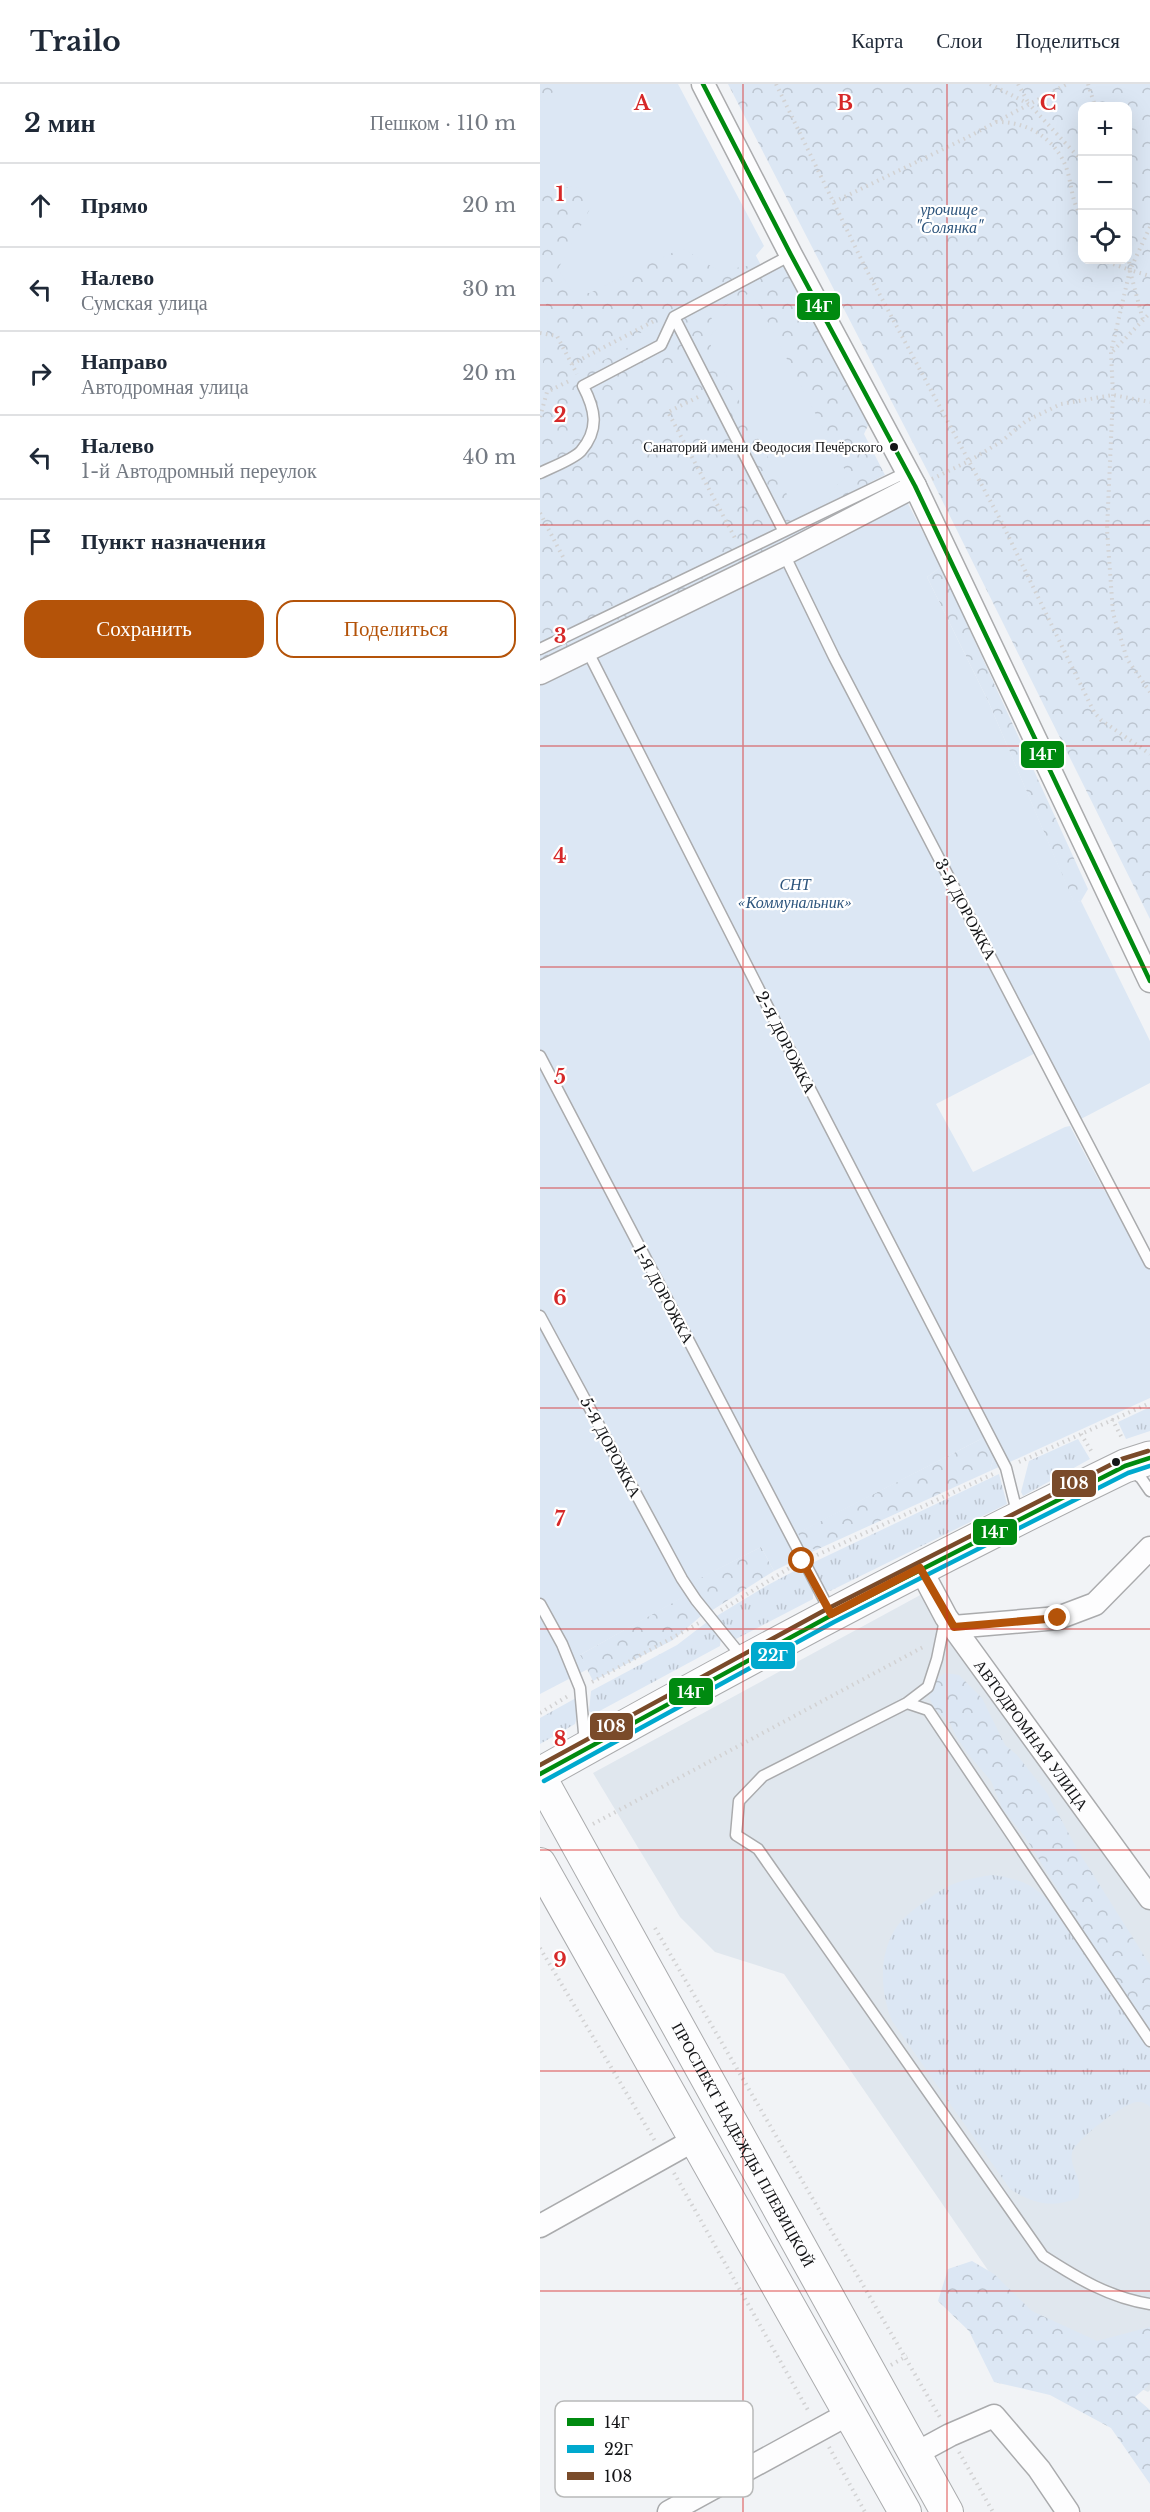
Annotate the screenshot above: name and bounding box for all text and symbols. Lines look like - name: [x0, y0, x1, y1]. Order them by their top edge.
- text: Trailo: [30, 24, 121, 59]
- text: Карта: [851, 28, 903, 54]
- text: Слои: [936, 28, 982, 54]
- text: Поделиться: [1015, 28, 1120, 54]
- text: A: [633, 91, 651, 115]
- text: B: [837, 91, 853, 115]
- text: C: [1040, 91, 1056, 115]
- map controls: [1078, 102, 1132, 264]
- button: +: [1078, 102, 1132, 156]
- text: 2 мин: [24, 107, 96, 139]
- text: Пешком · 110 m: [370, 111, 516, 135]
- button: −: [1078, 156, 1132, 210]
- text: 1: [556, 182, 565, 206]
- icon: ahead: [24, 189, 57, 222]
- text: Прямо: [81, 192, 148, 219]
- text: 20 m: [462, 193, 516, 217]
- park label: урочище "Солянка": [915, 199, 984, 237]
- button: locate: [1078, 210, 1132, 264]
- text: Налево: [81, 264, 154, 291]
- icon: left: [24, 273, 57, 306]
- text: 30 m: [462, 277, 516, 301]
- text: Сумская улица: [81, 291, 208, 315]
- line badge: 14Г: [796, 292, 841, 321]
- text: 14Г: [805, 296, 833, 316]
- text: Направо: [81, 348, 167, 375]
- icon: right: [24, 357, 57, 390]
- text: 20 m: [462, 361, 516, 385]
- text: Автодромная улица: [81, 375, 249, 399]
- text: 2: [553, 403, 567, 427]
- text: Налево: [81, 432, 154, 459]
- place label: Санаторий имени Феодосия Печёрского: [643, 438, 883, 456]
- icon: left: [24, 441, 57, 474]
- marker: Санаторий имени Феодосия Печёрского: [888, 441, 900, 453]
- text: 40 m: [463, 445, 516, 469]
- text: 1-й Автодромный переулок: [81, 459, 317, 483]
- icon: arrive: [24, 525, 57, 558]
- text: Пункт назначения: [81, 528, 266, 555]
- button: Сохранить: [24, 600, 264, 658]
- button: Поделиться: [276, 600, 516, 658]
- text: 3: [554, 624, 566, 648]
- line badge: 14Г: [1020, 740, 1065, 769]
- text: 14Г: [1029, 744, 1057, 764]
- text: 4: [553, 844, 567, 868]
- street label: 3-Я ДОРОЖКА: [931, 855, 1001, 963]
- park label: СНТ «Коммунальник»: [738, 874, 852, 912]
- street label: 2-Я ДОРОЖКА: [752, 988, 820, 1097]
- text: 5: [554, 1065, 566, 1089]
- street label: 1-Я ДОРОЖКА: [630, 1241, 699, 1347]
- text: 6: [553, 1286, 567, 1310]
- street label: 5-Я ДОРОЖКА: [576, 1393, 646, 1501]
- unlabelled marker: [1110, 1456, 1122, 1468]
- line badge: 108: [1051, 1469, 1097, 1498]
- text: 108: [1059, 1473, 1089, 1493]
- text: 7: [555, 1507, 566, 1531]
- line badge: 14Г: [972, 1518, 1018, 1546]
- text: 14Г: [981, 1522, 1009, 1542]
- route start: [788, 1547, 814, 1573]
- route end: [1044, 1604, 1070, 1630]
- line badge: 22Г: [750, 1641, 796, 1670]
- text: 22Г: [757, 1645, 789, 1665]
- street label: АВТОДРОМНАЯ УЛИЦА: [970, 1655, 1093, 1814]
- line badge: 14Г: [668, 1677, 714, 1706]
- text: 14Г: [677, 1682, 705, 1702]
- line badge: 108: [589, 1712, 634, 1741]
- text: 108: [596, 1716, 626, 1736]
- text: 8: [554, 1727, 566, 1751]
- text: 9: [553, 1948, 567, 1972]
- street label: ПРОСПЕКТ НАДЕЖДЫ ПЛЕВИЦКОЙ: [668, 2019, 819, 2271]
- legend: [555, 2401, 753, 2497]
- text: 14Г: [604, 2412, 630, 2432]
- text: 22Г: [604, 2439, 633, 2459]
- text: 108: [604, 2466, 632, 2486]

